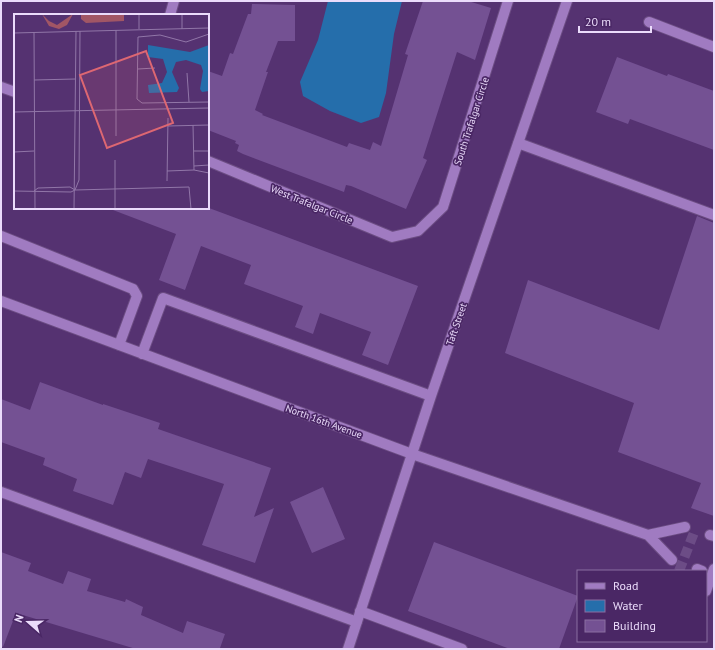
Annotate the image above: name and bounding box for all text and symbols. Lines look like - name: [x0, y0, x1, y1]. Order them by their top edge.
- scale bar: [579, 8, 651, 34]
- inset map: [14, 14, 209, 209]
- text: 20 m: [585, 14, 611, 29]
- street label: South Trafalgar Circle: [451, 75, 492, 167]
- street label: West Trafalgar Circle: [269, 182, 355, 227]
- street label: Taft Street: [443, 301, 470, 347]
- street label: North 16th Avenue: [284, 402, 364, 441]
- legend: [577, 570, 707, 642]
- text: Road: [613, 578, 638, 593]
- text: Water: [613, 598, 643, 613]
- north arrow: [8, 602, 48, 642]
- text: N: [11, 613, 26, 624]
- text: Building: [613, 618, 656, 633]

